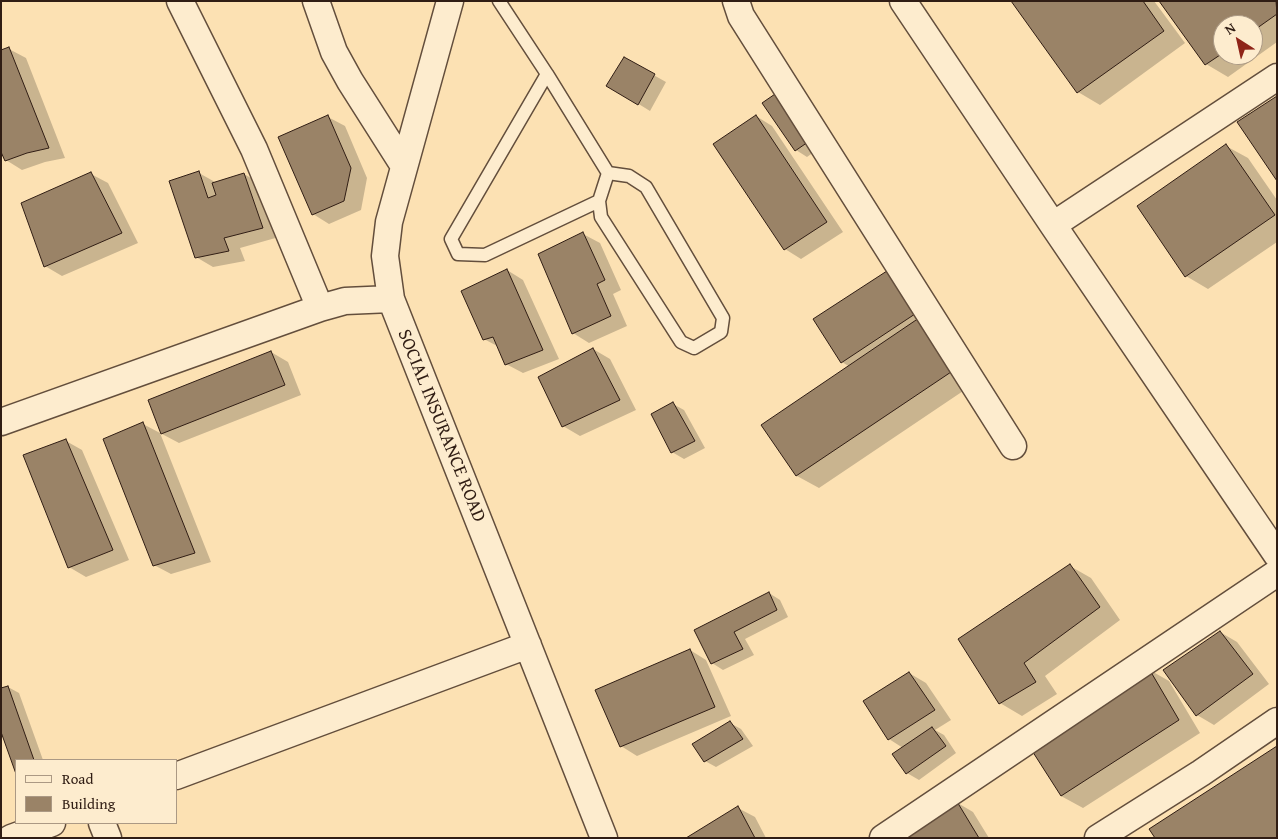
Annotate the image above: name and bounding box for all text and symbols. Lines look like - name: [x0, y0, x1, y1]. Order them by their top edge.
- north arrow: [1213, 15, 1263, 65]
- text: N: [1220, 18, 1240, 39]
- street label: SOCIAL INSURANCE ROAD: [392, 326, 490, 526]
- legend: [15, 759, 178, 824]
- text: Road: [62, 768, 93, 789]
- text: Building: [62, 793, 115, 814]

